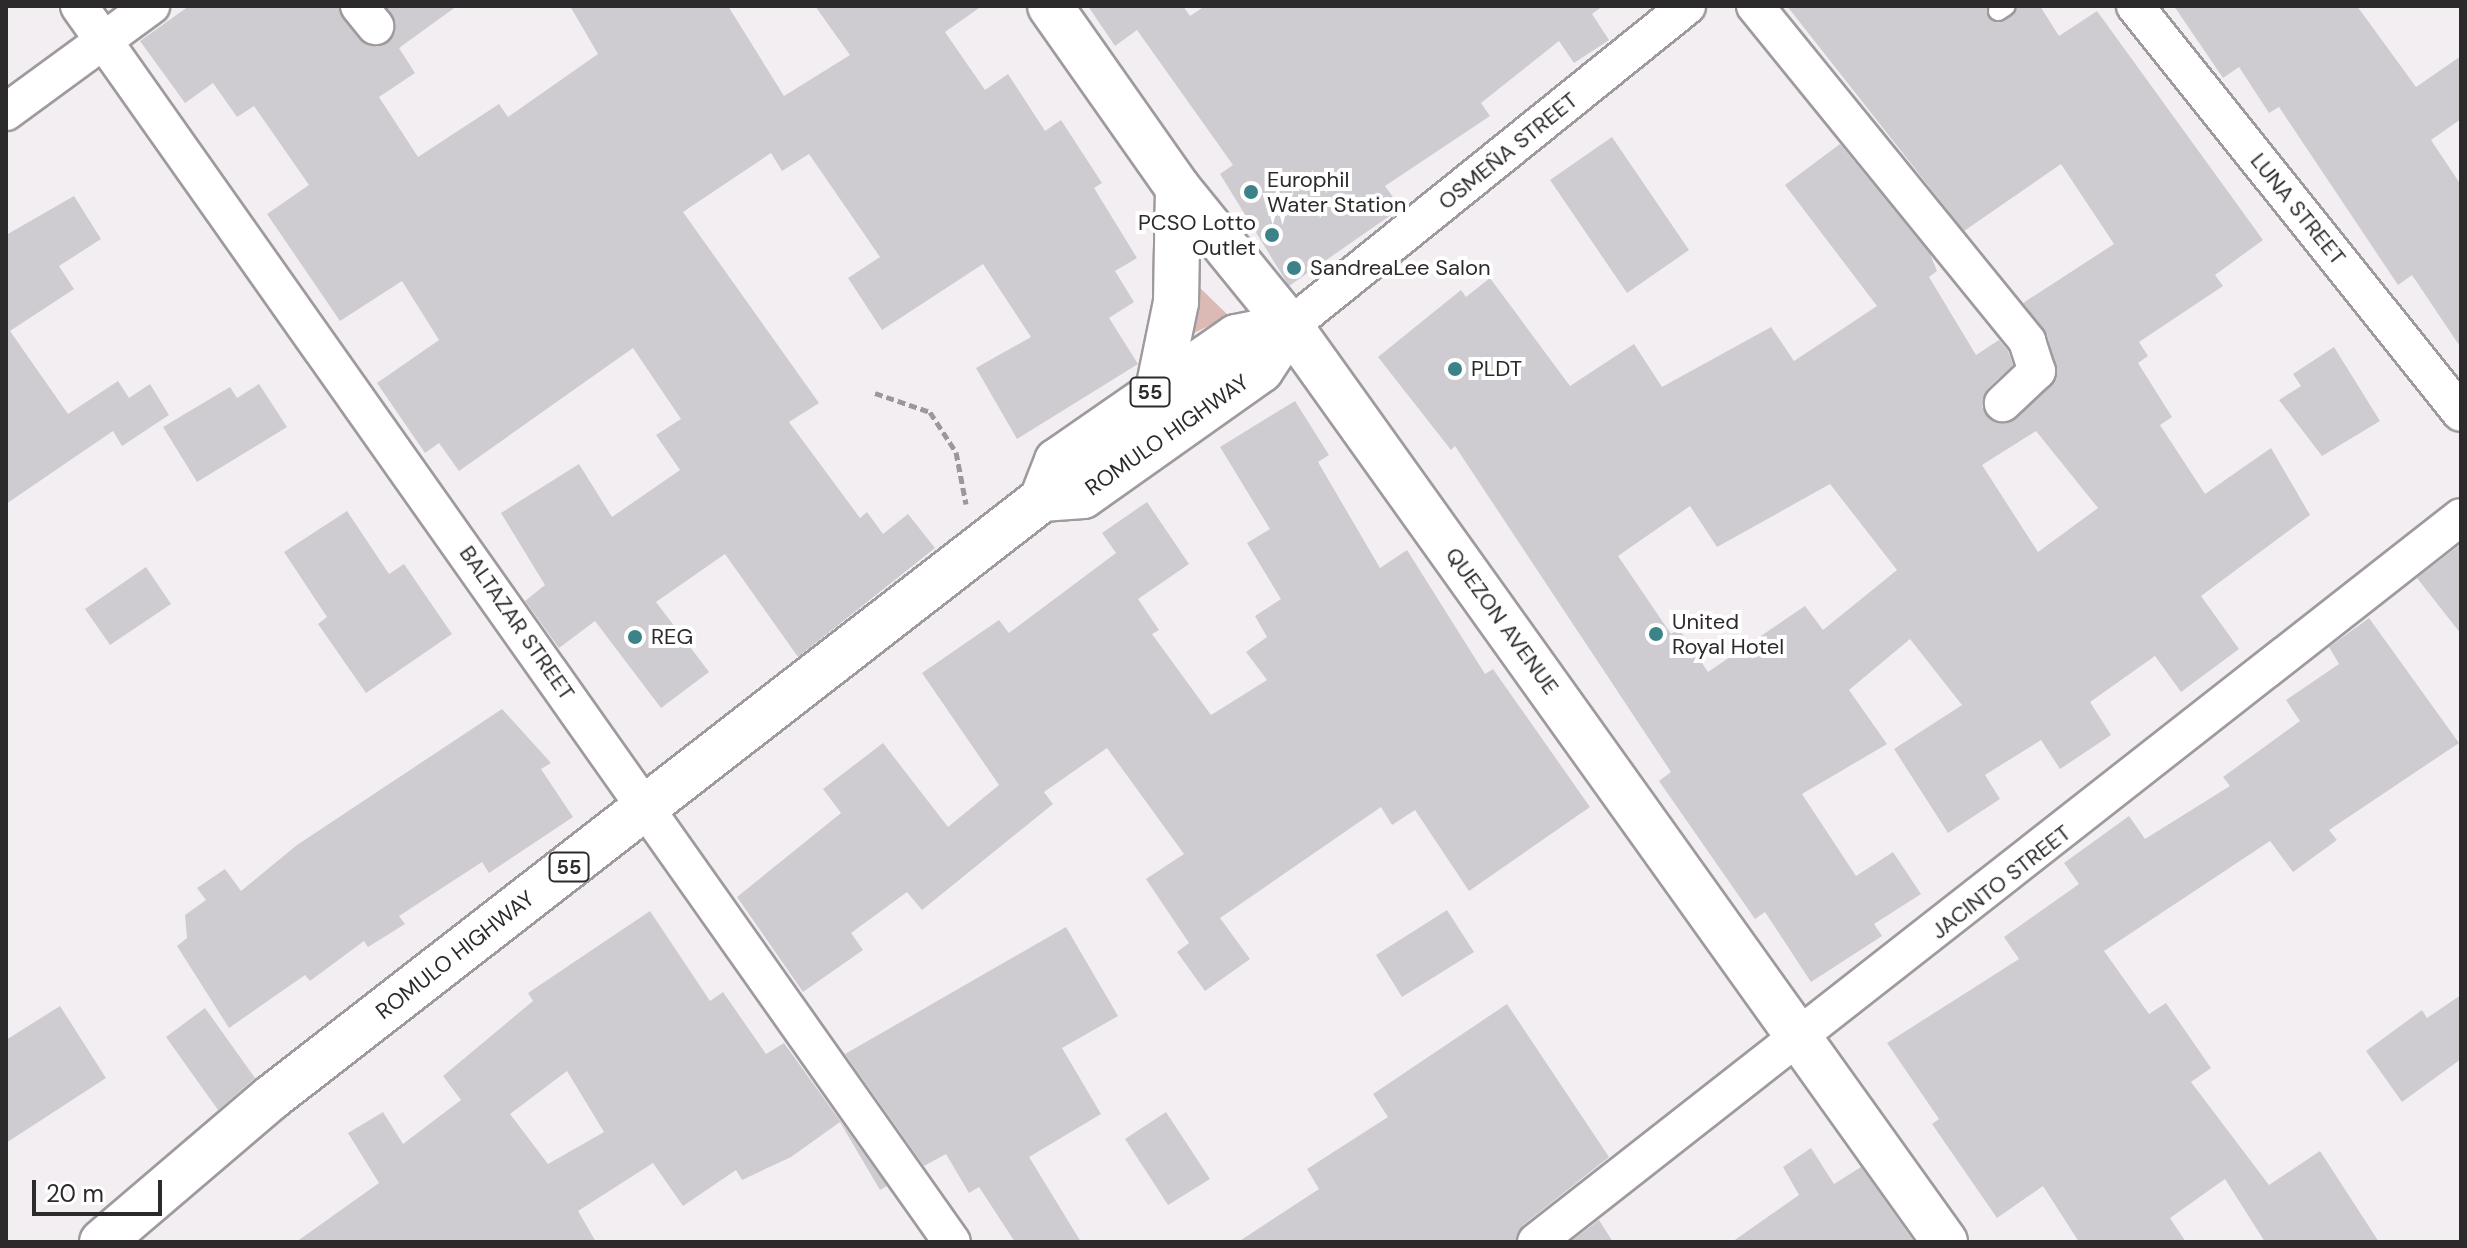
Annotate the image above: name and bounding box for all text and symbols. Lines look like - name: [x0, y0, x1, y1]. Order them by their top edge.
- street label: OSMEÑA STREET: [1433, 87, 1583, 215]
- street label: LUNA STREET: [2245, 148, 2351, 270]
- place label: Europhil Water Station: [1267, 166, 1406, 218]
- marker: Europhil Water Station: [1242, 183, 1260, 201]
- place label: PCSO Lotto Outlet: [1138, 209, 1256, 260]
- marker: PCSO Lotto Outlet: [1263, 226, 1281, 244]
- place label: SandreaLee Salon: [1310, 255, 1491, 281]
- marker: SandreaLee Salon: [1285, 259, 1303, 277]
- place label: PLDT: [1471, 356, 1522, 382]
- marker: PLDT: [1446, 360, 1464, 378]
- street label: ROMULO HIGHWAY: [1080, 369, 1254, 501]
- road number: 55: [1128, 376, 1172, 408]
- street label: BALTAZAR STREET: [454, 541, 580, 705]
- street label: QUEZON AVENUE: [1440, 542, 1564, 700]
- place label: United Royal Hotel: [1672, 608, 1784, 660]
- place label: REG: [651, 624, 693, 650]
- marker: United Royal Hotel: [1647, 625, 1665, 643]
- marker: REG: [626, 628, 644, 646]
- street label: JACINTO STREET: [1926, 819, 2076, 945]
- road number: 55: [547, 851, 591, 883]
- street label: ROMULO HIGHWAY: [371, 885, 539, 1025]
- scale bar: [36, 1164, 166, 1214]
- text: 20 m: [46, 1178, 104, 1209]

